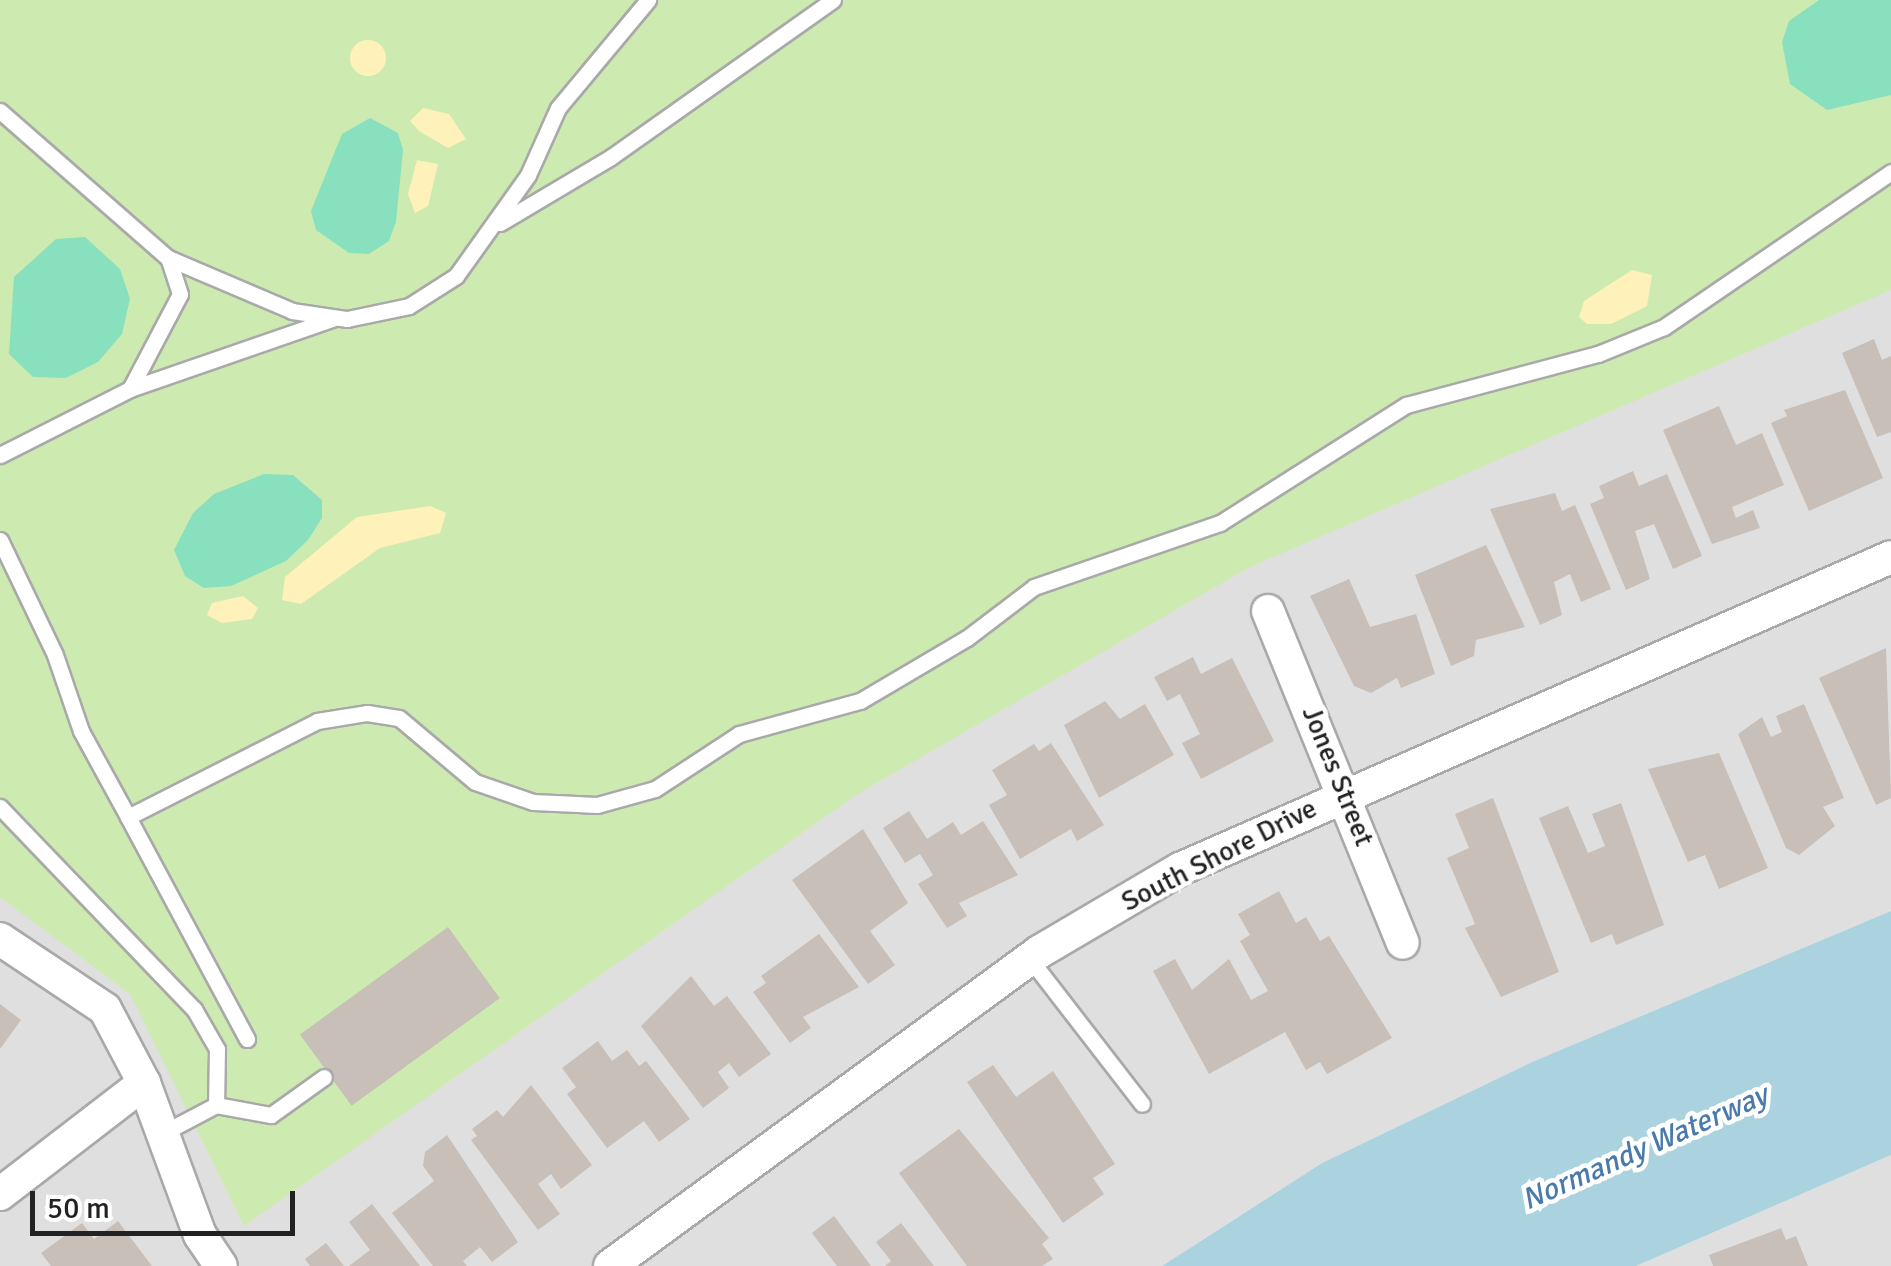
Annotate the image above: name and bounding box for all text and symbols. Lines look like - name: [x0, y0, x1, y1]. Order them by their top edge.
- street label: Jones Street: [1295, 701, 1381, 851]
- street label: South Shore Drive: [1116, 791, 1322, 919]
- water label: Normandy Waterway: [1516, 1078, 1774, 1218]
- scale bar: [35, 1171, 300, 1233]
- text: 50 m: [47, 1190, 110, 1227]

